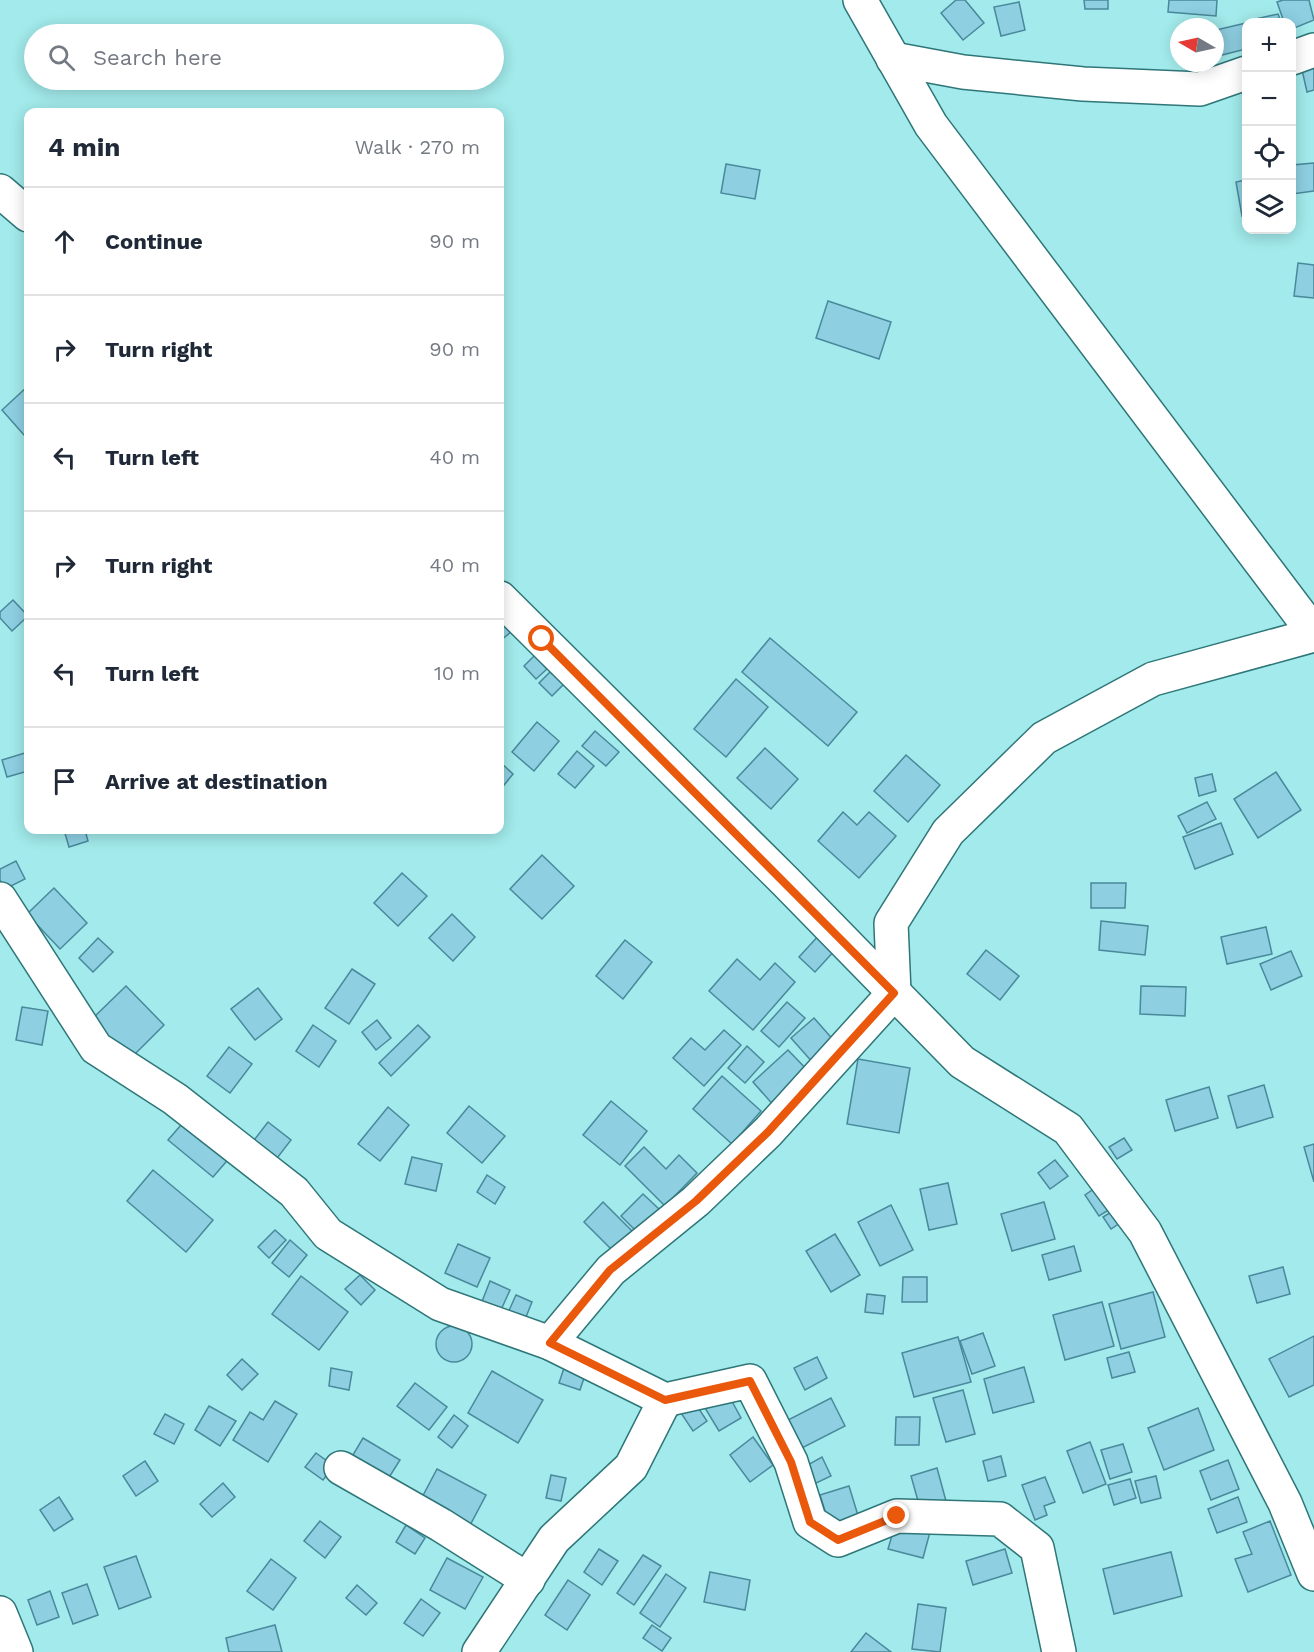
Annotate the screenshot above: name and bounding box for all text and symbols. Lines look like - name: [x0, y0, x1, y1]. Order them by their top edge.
- north arrow: [1170, 18, 1224, 72]
- map controls: [1242, 18, 1296, 234]
- button: +: [1242, 18, 1296, 72]
- search box: [24, 24, 504, 90]
- icon: search: [45, 41, 78, 74]
- text: Search here: [93, 45, 222, 70]
- button: −: [1242, 72, 1296, 126]
- button: locate: [1242, 126, 1296, 180]
- text: 4 min: [48, 132, 120, 162]
- text: Walk · 270 m: [355, 135, 480, 159]
- button: layers: [1242, 180, 1296, 234]
- icon: ahead: [48, 225, 81, 258]
- text: Continue: [105, 229, 203, 254]
- text: 90 m: [429, 229, 480, 253]
- icon: right: [48, 333, 81, 366]
- text: Turn right: [105, 337, 212, 362]
- text: 90 m: [429, 337, 480, 361]
- icon: left: [48, 441, 81, 474]
- text: Turn left: [105, 445, 199, 470]
- text: 40 m: [429, 445, 480, 469]
- icon: right: [48, 549, 81, 582]
- text: Turn right: [105, 553, 212, 578]
- text: 40 m: [429, 553, 480, 577]
- route start: [528, 625, 554, 651]
- icon: left: [48, 657, 81, 690]
- text: Turn left: [105, 661, 199, 686]
- text: 10 m: [434, 661, 480, 685]
- icon: arrive: [48, 765, 81, 798]
- text: Arrive at destination: [105, 769, 328, 794]
- route end: [883, 1502, 909, 1528]

